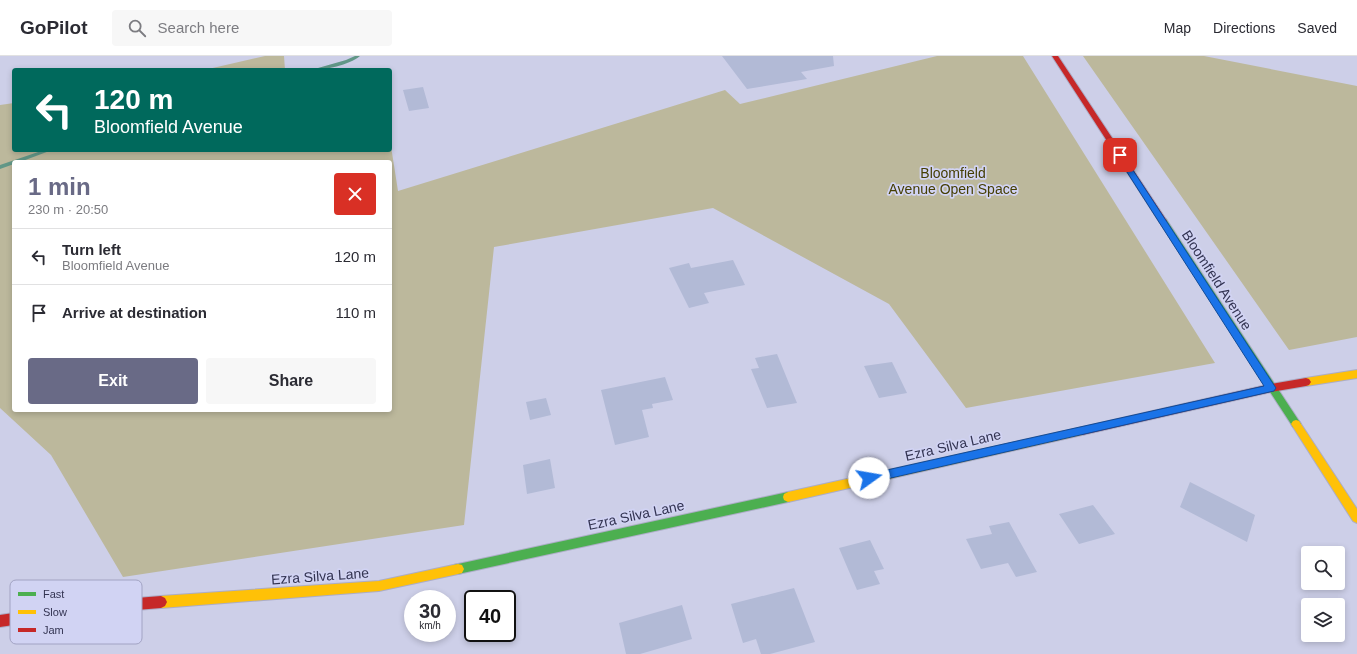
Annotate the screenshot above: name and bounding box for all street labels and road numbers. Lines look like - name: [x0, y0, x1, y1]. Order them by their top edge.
- street label: Bloomfield Avenue: [1179, 227, 1255, 333]
- street label: Ezra Silva Lane: [903, 426, 1003, 464]
- street label: Ezra Silva Lane: [586, 497, 686, 533]
- street label: Ezra Silva Lane: [271, 565, 370, 587]

